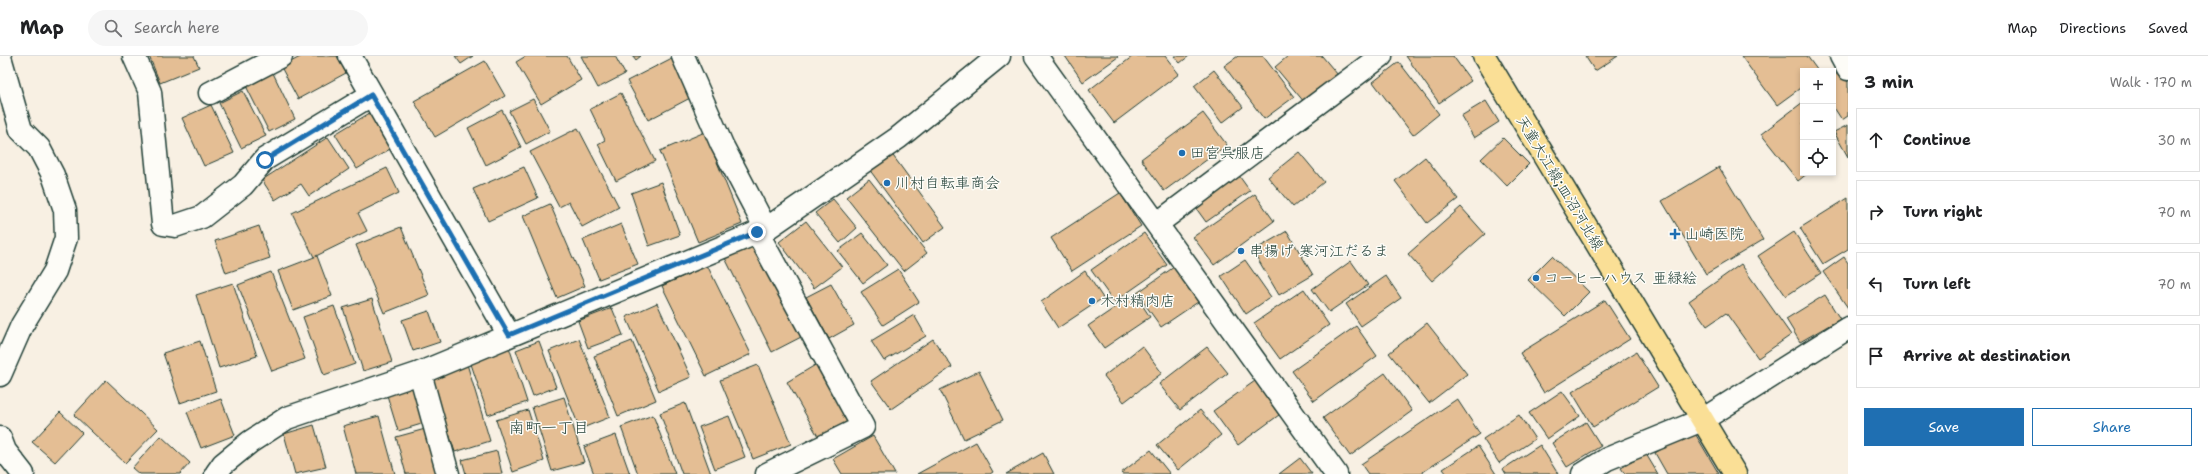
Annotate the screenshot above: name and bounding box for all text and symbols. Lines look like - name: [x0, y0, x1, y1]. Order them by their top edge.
- search box: [88, 10, 368, 46]
- text: Map: [20, 15, 64, 40]
- icon: search: [102, 17, 124, 39]
- text: Search here: [134, 18, 220, 38]
- text: Map: [2008, 19, 2038, 37]
- text: Directions: [2060, 19, 2126, 37]
- text: Saved: [2148, 19, 2188, 37]
- map controls: [1800, 68, 1836, 176]
- button: +: [1800, 68, 1836, 104]
- text: 3 min: [1864, 71, 1914, 93]
- text: Walk · 170 m: [2110, 74, 2192, 91]
- button: −: [1800, 104, 1836, 140]
- street label: 天童大江線;皿沼河北線: [1512, 112, 1608, 254]
- icon: ahead: [1865, 129, 1887, 151]
- text: Continue: [1903, 130, 1971, 150]
- text: 30 m: [2157, 132, 2191, 149]
- button: locate: [1800, 140, 1836, 176]
- place label: 田宮呉服店: [1190, 143, 1265, 163]
- marker: 田宮呉服店: [1177, 148, 1187, 158]
- route start: [256, 151, 274, 169]
- place label: 川村自転車商会: [895, 173, 1000, 193]
- marker: 川村自転車商会: [882, 178, 892, 188]
- icon: right: [1865, 201, 1887, 223]
- text: Turn right: [1903, 202, 1983, 222]
- text: 70 m: [2157, 204, 2191, 221]
- route end: [748, 223, 766, 241]
- place label: 山崎医院: [1684, 224, 1744, 244]
- marker: 山崎医院: [1669, 228, 1681, 240]
- place label: 串揚げ 寒河江だるま: [1249, 241, 1389, 261]
- marker: 串揚げ 寒河江だるま: [1236, 246, 1246, 256]
- place label: コーヒーハウス 亜緑絵: [1544, 268, 1697, 288]
- marker: コーヒーハウス 亜緑絵: [1531, 273, 1541, 283]
- icon: left: [1865, 273, 1887, 295]
- text: Turn left: [1903, 274, 1971, 294]
- text: 70 m: [2157, 276, 2191, 293]
- place label: 木村精肉店: [1100, 291, 1175, 311]
- marker: 木村精肉店: [1087, 296, 1097, 306]
- icon: arrive: [1865, 345, 1887, 367]
- text: Arrive at destination: [1903, 346, 2071, 366]
- button: Save: [1864, 408, 2024, 446]
- button: Share: [2032, 408, 2192, 446]
- district label: 南町一丁目: [509, 417, 589, 438]

